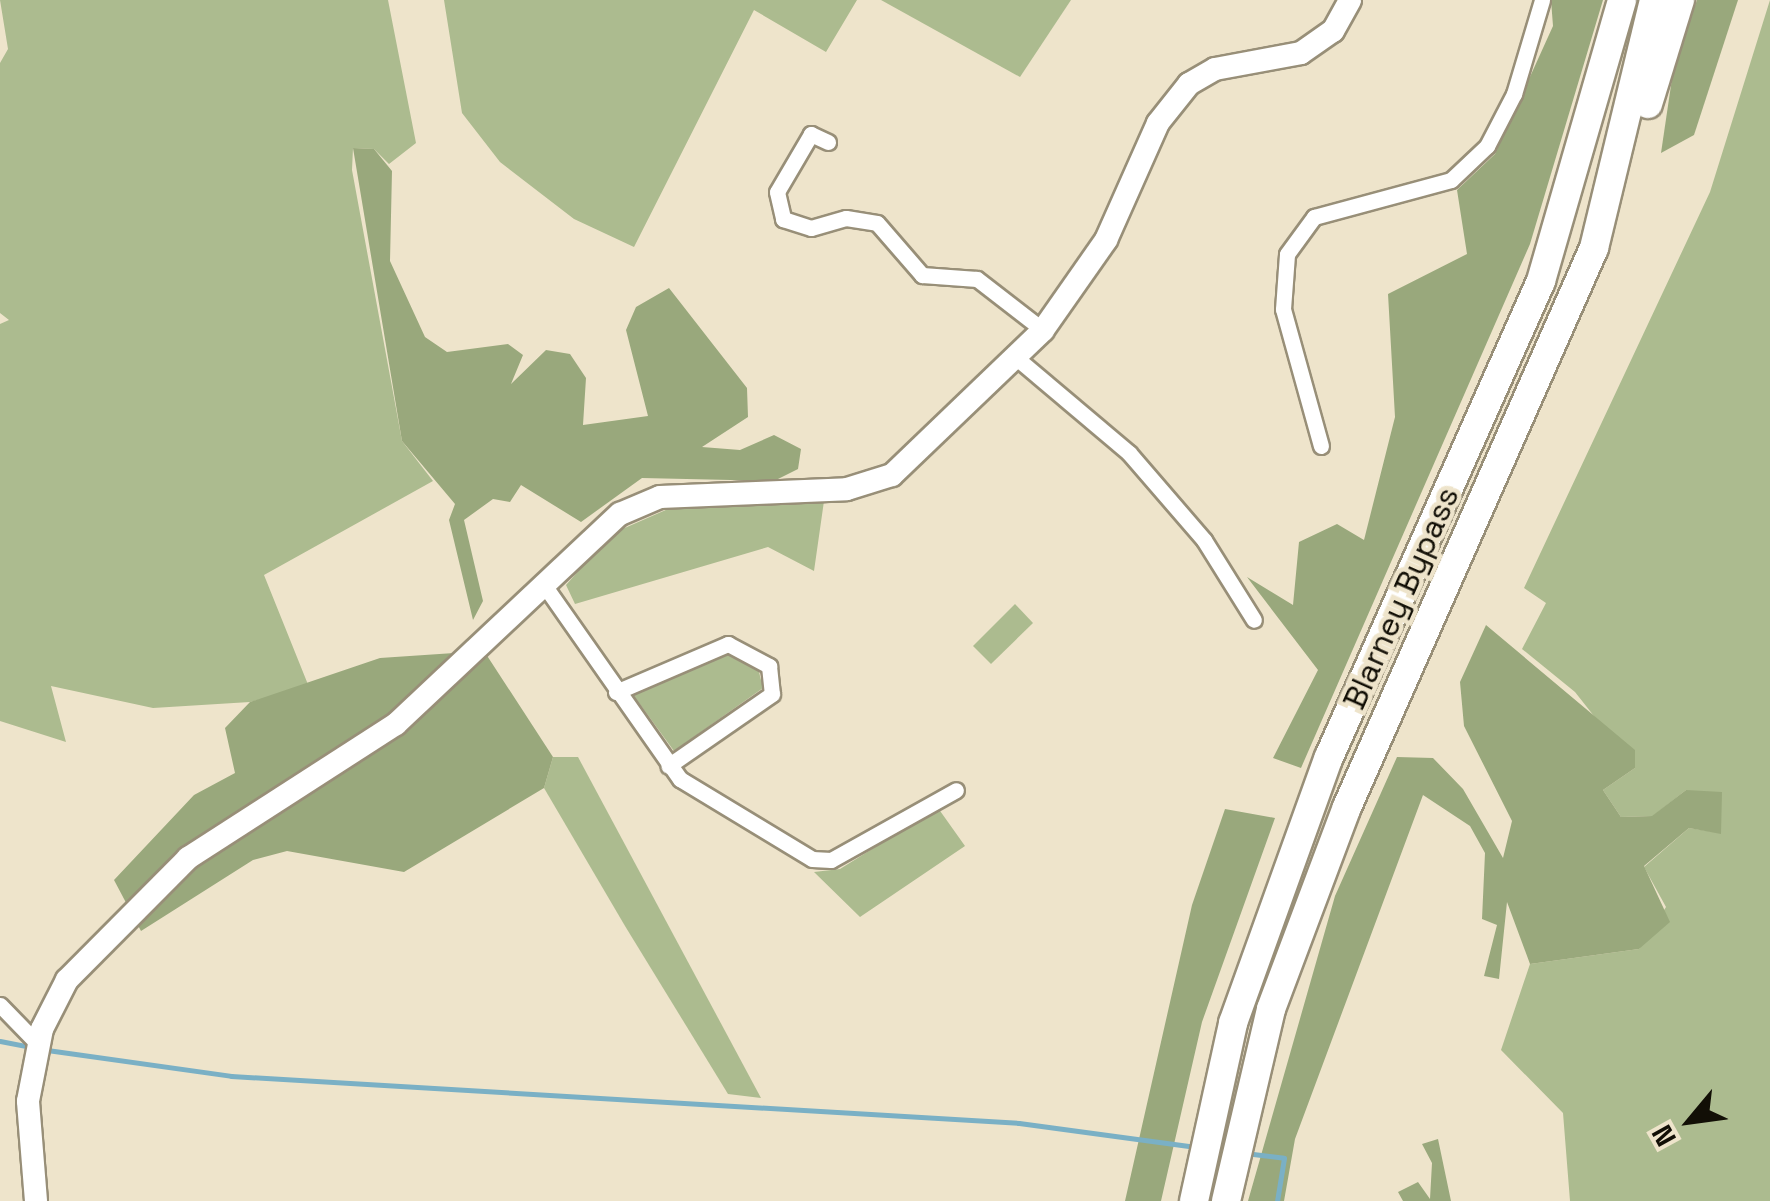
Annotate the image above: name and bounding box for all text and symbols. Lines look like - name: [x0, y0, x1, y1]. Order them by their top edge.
- street label: Blarney Bypass: [1335, 481, 1467, 715]
- north arrow: [1640, 1071, 1740, 1171]
- text: N: [1643, 1119, 1684, 1152]

